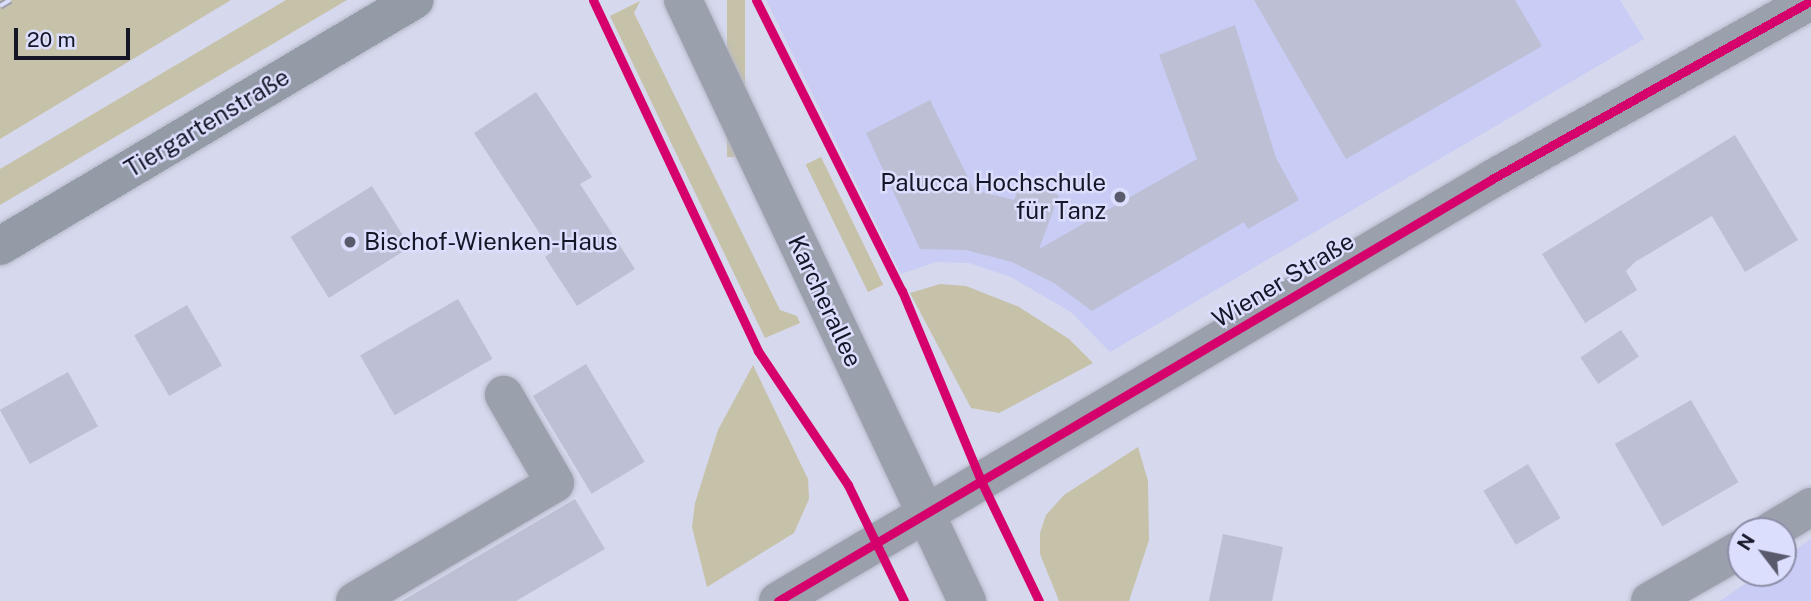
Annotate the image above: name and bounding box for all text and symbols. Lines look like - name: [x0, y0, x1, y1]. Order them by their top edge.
- scale bar: [18, 14, 133, 58]
- text: 20 m: [27, 27, 76, 52]
- street label: Tiergartenstraße: [119, 62, 295, 184]
- place label: Palucca Hochschule für Tanz: [880, 169, 1106, 225]
- marker: Palucca Hochschule für Tanz: [1112, 189, 1128, 205]
- street label: Wiener Straße: [1207, 226, 1359, 334]
- place label: Bischof-Wienken-Haus: [364, 228, 618, 256]
- street label: Karcherallee: [782, 231, 868, 371]
- marker: Bischof-Wienken-Haus: [342, 234, 358, 250]
- north arrow: [1727, 517, 1797, 587]
- text: N: [1733, 530, 1759, 554]

